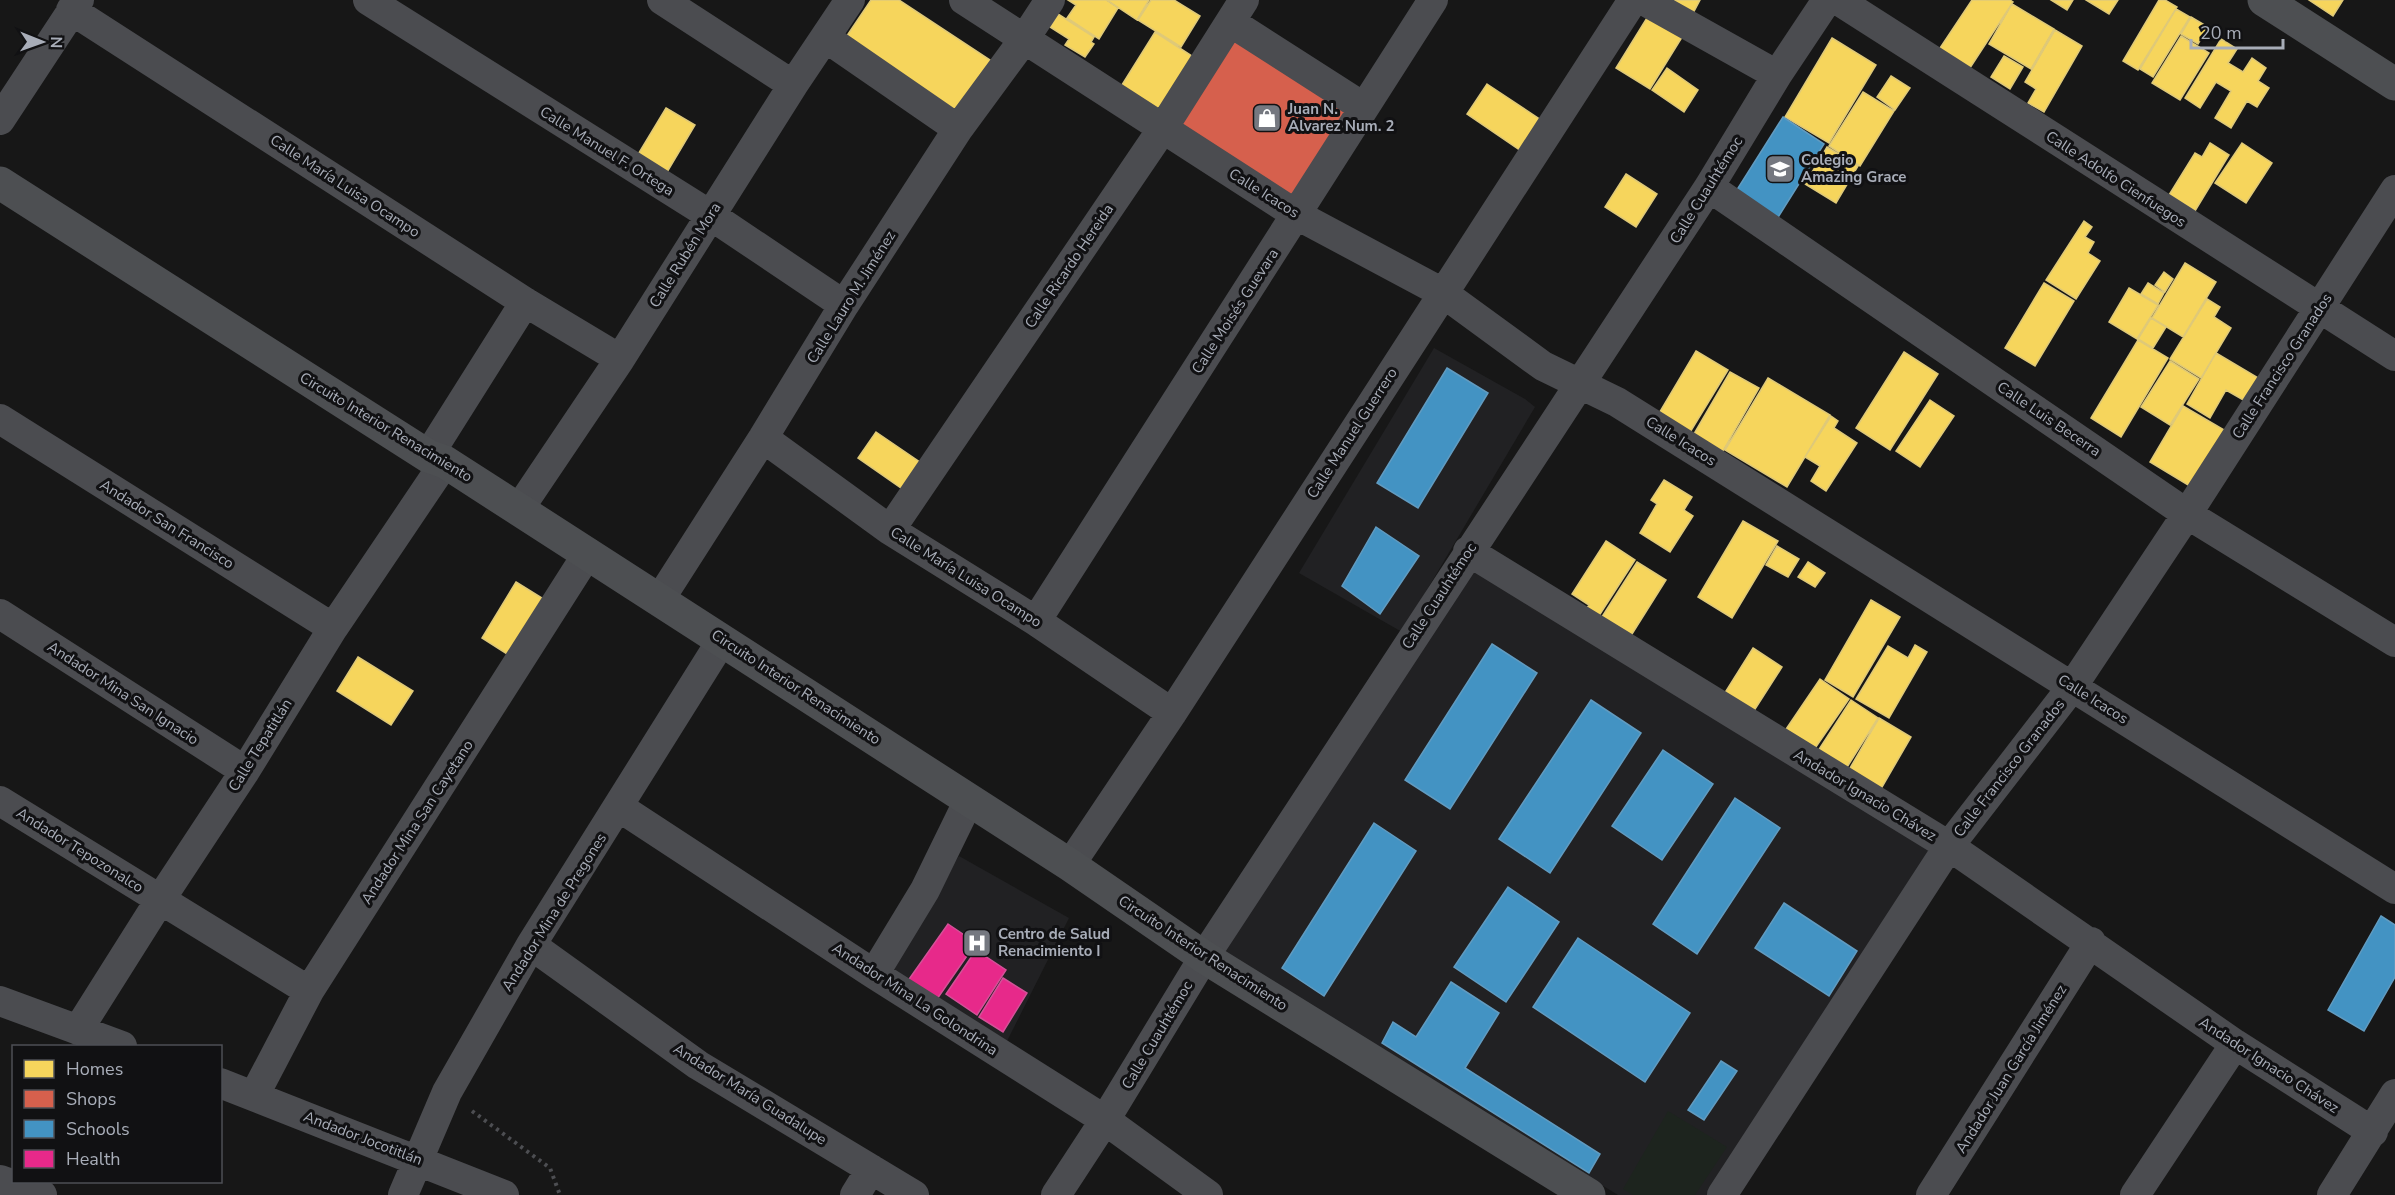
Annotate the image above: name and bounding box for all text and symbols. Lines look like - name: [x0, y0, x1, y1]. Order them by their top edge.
- north arrow: [12, 12, 72, 72]
- scale bar: [2191, 12, 2282, 50]
- text: 20 m: [2200, 21, 2242, 45]
- text: N: [45, 36, 67, 48]
- place label: Juan N. Alvarez Num. 2: [1287, 99, 1395, 136]
- street label: Calle Manuel F. Ortega: [536, 102, 678, 200]
- shop icon: Juan N. Alvarez Num. 2: [1251, 102, 1283, 134]
- street label: Calle Adolfo Cienfuegos: [2042, 126, 2190, 232]
- street label: Calle María Luisa Ocampo: [266, 130, 424, 242]
- street label: Calle Cuauhtémoc: [1665, 133, 1747, 247]
- place label: Colegio Amazing Grace: [1801, 150, 1906, 187]
- school or university icon: Colegio Amazing Grace: [1764, 153, 1796, 185]
- street label: Calle Icacos: [1225, 163, 1303, 223]
- street label: Calle Rubén Mora: [645, 199, 725, 311]
- street label: Calle Ricardo Hereida: [1020, 200, 1118, 332]
- street label: Calle Lauro M. Jiménez: [802, 227, 900, 367]
- street label: Calle Moisés Guevara: [1187, 245, 1283, 377]
- street label: Calle Francisco Granados: [2227, 289, 2337, 443]
- street label: Calle Manuel Guerrero: [1302, 364, 1402, 502]
- street label: Circuito Interior Renacimiento: [296, 367, 476, 487]
- street label: Calle Luis Becerra: [1993, 377, 2105, 461]
- street label: Calle Icacos: [1642, 411, 1720, 471]
- street label: Andador San Francisco: [96, 475, 238, 573]
- street label: Calle María Luisa Ocampo: [886, 522, 1046, 632]
- street label: Calle Cuauhtémoc: [1397, 539, 1481, 653]
- street label: Circuito Interior Renacimiento: [707, 625, 885, 749]
- street label: Andador Mina San Ignacio: [44, 637, 202, 749]
- street label: Calle Icacos: [2054, 669, 2132, 729]
- street label: Calle Tepatitlán: [223, 695, 297, 795]
- street label: Calle Francisco Granados: [1949, 695, 2069, 841]
- street label: Andador Mina San Cayetano: [356, 736, 478, 908]
- street label: Andador Ignacio Chávez: [1790, 744, 1940, 846]
- street label: Andador Tepozonalco: [13, 803, 147, 897]
- street label: Andador Mina de Pregones: [497, 829, 611, 995]
- street label: Circuito Interior Renacimiento: [1114, 891, 1292, 1015]
- place label: Centro de Salud Renacimiento I: [998, 924, 1110, 961]
- hospital icon: Centro de Salud Renacimiento I: [961, 927, 993, 959]
- street label: Andador Mina La Golondrina: [828, 938, 1002, 1060]
- street label: Calle Cuauhtémoc: [1117, 977, 1197, 1093]
- street label: Andador Juan García Jiménez: [1951, 981, 2071, 1157]
- street label: Andador Ignacio Chávez: [2195, 1012, 2343, 1118]
- street label: Andador María Guadalupe: [669, 1039, 831, 1150]
- legend: [12, 1045, 222, 1183]
- text: Homes: [66, 1057, 123, 1081]
- text: Shops: [66, 1087, 116, 1111]
- street label: Andador Jocotitlán: [301, 1106, 425, 1170]
- text: Schools: [66, 1117, 130, 1141]
- text: Health: [66, 1147, 121, 1171]

